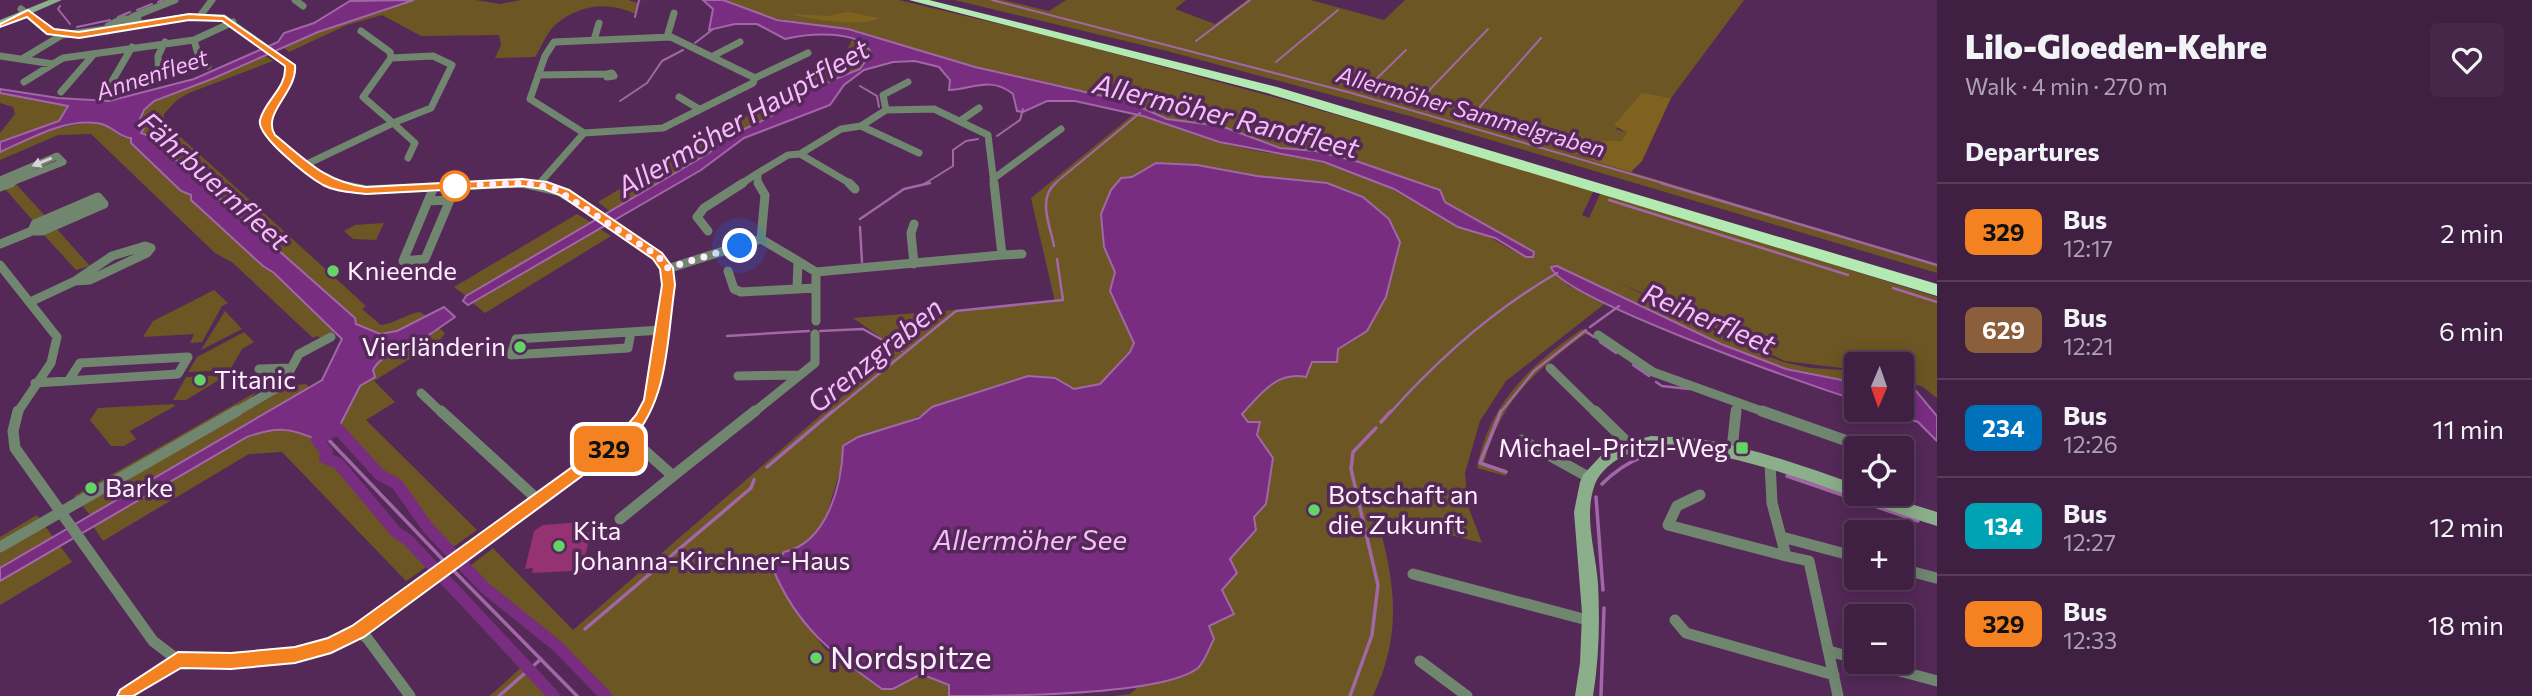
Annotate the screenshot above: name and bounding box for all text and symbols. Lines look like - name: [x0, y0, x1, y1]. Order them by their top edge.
- button: heart: [2430, 23, 2504, 97]
- text: Lilo-Gloeden-Kehre: [1965, 25, 2267, 66]
- water label: Allermöher Hauptfleet: [609, 31, 875, 204]
- water label: Annenfleet: [91, 43, 212, 106]
- water label: Allermöher Sammelgraben: [1333, 59, 1609, 163]
- water label: Allermöher Randfleet: [1089, 65, 1363, 165]
- text: Walk · 4 min · 270 m: [1965, 72, 2168, 100]
- water label: Fährbuernfleet: [133, 104, 297, 257]
- text: Departures: [1965, 135, 2100, 166]
- one-way arrow: [32, 157, 53, 168]
- unlabelled marker: [440, 171, 470, 201]
- text: Bus: [2063, 203, 2107, 234]
- text: 329: [1982, 217, 2025, 246]
- text: 2 min: [2440, 217, 2504, 248]
- your location: [722, 228, 757, 263]
- text: 12:17: [2063, 234, 2113, 262]
- place label: Knieende: [347, 254, 457, 285]
- marker: Knieende: [325, 263, 341, 279]
- water label: Reiherfleet: [1638, 275, 1781, 361]
- water label: Grenzgraben: [800, 289, 949, 419]
- text: Bus: [2063, 301, 2107, 332]
- text: 629: [1982, 315, 2025, 344]
- text: 6 min: [2439, 315, 2504, 346]
- place label: Vierländerin: [362, 330, 506, 361]
- text: 12:21: [2063, 332, 2114, 360]
- marker: Vierländerin: [512, 339, 528, 355]
- north arrow: [1844, 352, 1914, 422]
- map controls: [1844, 352, 1914, 674]
- place label: Titanic: [214, 363, 296, 394]
- marker: Titanic: [192, 372, 208, 388]
- text: Bus: [2063, 399, 2107, 430]
- text: 234: [1982, 413, 2025, 442]
- text: 11 min: [2433, 413, 2504, 444]
- line badge: 329: [569, 426, 649, 472]
- text: 12:26: [2063, 430, 2118, 458]
- place label: Michael-Pritzl-Weg: [1498, 431, 1728, 462]
- text: 329: [588, 434, 630, 463]
- button: locate: [1844, 436, 1914, 506]
- marker: Michael-Pritzl-Weg: [1734, 440, 1750, 456]
- place label: Barke: [105, 471, 173, 502]
- place label: Botschaft an die Zukunft: [1328, 478, 1478, 539]
- marker: Barke: [83, 480, 99, 496]
- text: Bus: [2063, 497, 2107, 528]
- marker: Botschaft an die Zukunft: [1306, 502, 1322, 518]
- text: 134: [1984, 511, 2023, 540]
- text: 12 min: [2429, 511, 2504, 542]
- place label: Kita Johanna-Kirchner-Haus: [573, 514, 850, 575]
- button: +: [1844, 520, 1914, 590]
- water label: Allermöher See: [932, 522, 1127, 556]
- text: 12:27: [2063, 528, 2116, 556]
- marker: Kita Johanna-Kirchner-Haus: [551, 538, 567, 554]
- text: Bus: [2063, 595, 2107, 626]
- button: −: [1844, 604, 1914, 674]
- text: 329: [1982, 609, 2025, 638]
- text: 18 min: [2428, 609, 2504, 640]
- text: 12:33: [2063, 626, 2117, 654]
- place label: Nordspitze: [830, 636, 992, 676]
- marker: Nordspitze: [808, 650, 824, 666]

